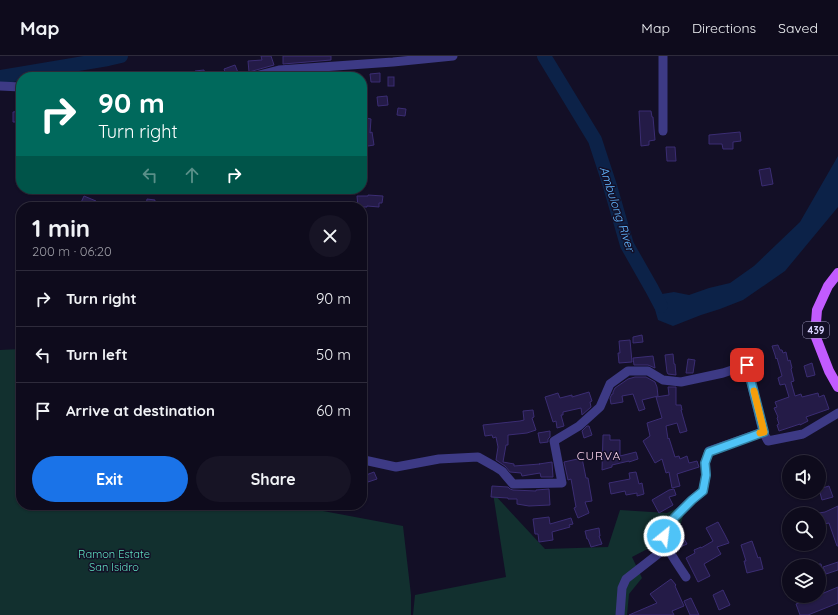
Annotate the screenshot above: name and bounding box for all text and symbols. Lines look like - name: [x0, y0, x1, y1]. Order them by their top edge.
- text: Map: [20, 16, 59, 40]
- text: Map: [641, 19, 670, 37]
- text: Directions: [692, 19, 756, 37]
- text: Saved: [778, 19, 818, 37]
- text: 90 m: [98, 85, 165, 120]
- icon: right: [32, 88, 84, 140]
- text: Turn right: [98, 120, 178, 143]
- icon: left: [139, 164, 161, 186]
- icon: ahead: [181, 164, 203, 186]
- icon: right: [223, 164, 245, 186]
- water label: Ambulong River: [597, 164, 639, 255]
- text: 1 min: [32, 213, 90, 243]
- button: close: [309, 215, 351, 257]
- text: 200 m · 06:20: [32, 243, 112, 259]
- icon: right: [32, 288, 54, 310]
- text: Turn right: [66, 289, 137, 308]
- text: 90 m: [316, 289, 351, 308]
- road number: 439: [803, 322, 829, 338]
- icon: left: [32, 344, 54, 366]
- text: Turn left: [66, 345, 128, 364]
- text: 50 m: [316, 345, 351, 364]
- pin: [730, 348, 764, 382]
- icon: arrive: [736, 354, 758, 376]
- icon: arrive: [32, 400, 54, 422]
- text: Arrive at destination: [66, 401, 215, 420]
- text: 60 m: [316, 401, 351, 420]
- district label: CURVA: [577, 448, 621, 463]
- map controls: [782, 455, 826, 603]
- button: sound: [782, 455, 826, 499]
- button: Exit: [32, 456, 188, 502]
- button: Share: [196, 456, 351, 502]
- button: search: [782, 507, 826, 551]
- position arrow: [643, 515, 685, 557]
- park label: Ramon Estate San Isidro: [78, 547, 150, 574]
- button: layers: [782, 559, 826, 603]

